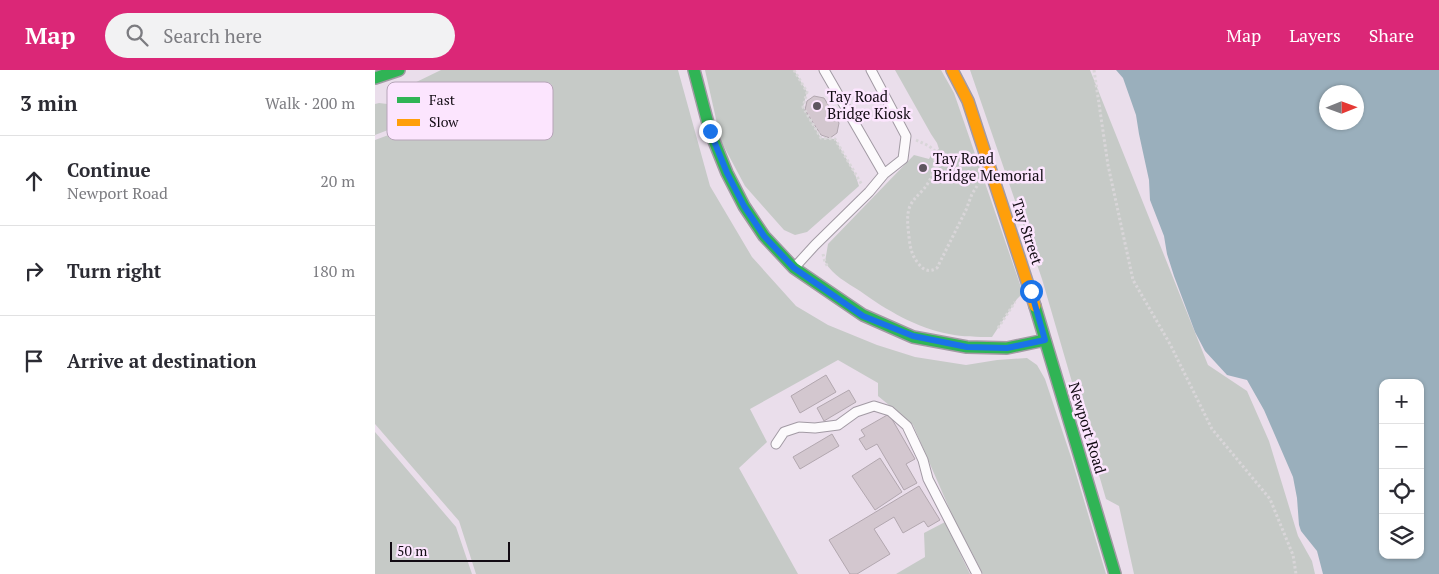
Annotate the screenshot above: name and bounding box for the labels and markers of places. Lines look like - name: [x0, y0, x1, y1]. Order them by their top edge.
- place label: Tay Road Bridge Kiosk: [827, 86, 911, 123]
- marker: Tay Road Bridge Kiosk: [811, 100, 823, 112]
- place label: Tay Road Bridge Memorial: [933, 148, 1044, 185]
- marker: Tay Road Bridge Memorial: [917, 162, 929, 174]

